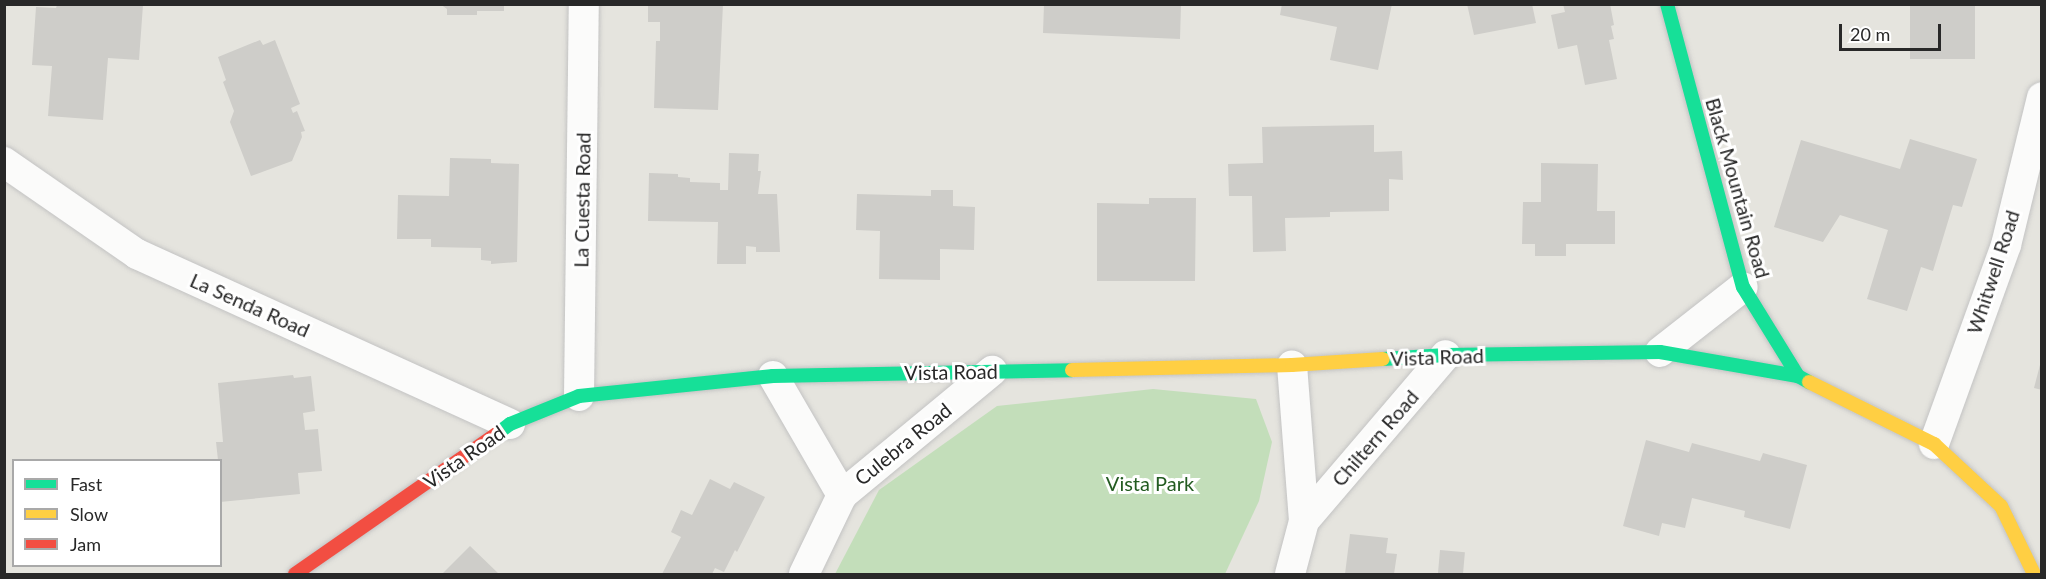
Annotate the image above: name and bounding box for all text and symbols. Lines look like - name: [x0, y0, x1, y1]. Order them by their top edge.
- scale bar: [1842, 12, 1944, 50]
- text: 20 m: [1850, 23, 1890, 45]
- street label: Black Mountain Road: [1701, 95, 1775, 281]
- street label: La Cuesta Road: [569, 132, 595, 268]
- street label: Whitwell Road: [1962, 207, 2024, 337]
- street label: La Senda Road: [186, 268, 314, 342]
- street label: Vista Road: [1390, 343, 1484, 371]
- street label: Vista Road: [904, 359, 998, 385]
- street label: Chiltern Road: [1327, 385, 1423, 491]
- street label: Culebra Road: [850, 398, 956, 490]
- street label: Vista Road: [419, 420, 509, 494]
- legend: [12, 459, 222, 567]
- park label: Vista Park: [1106, 471, 1194, 495]
- text: Fast: [70, 473, 102, 495]
- text: Slow: [70, 503, 108, 525]
- text: Jam: [70, 533, 101, 555]

